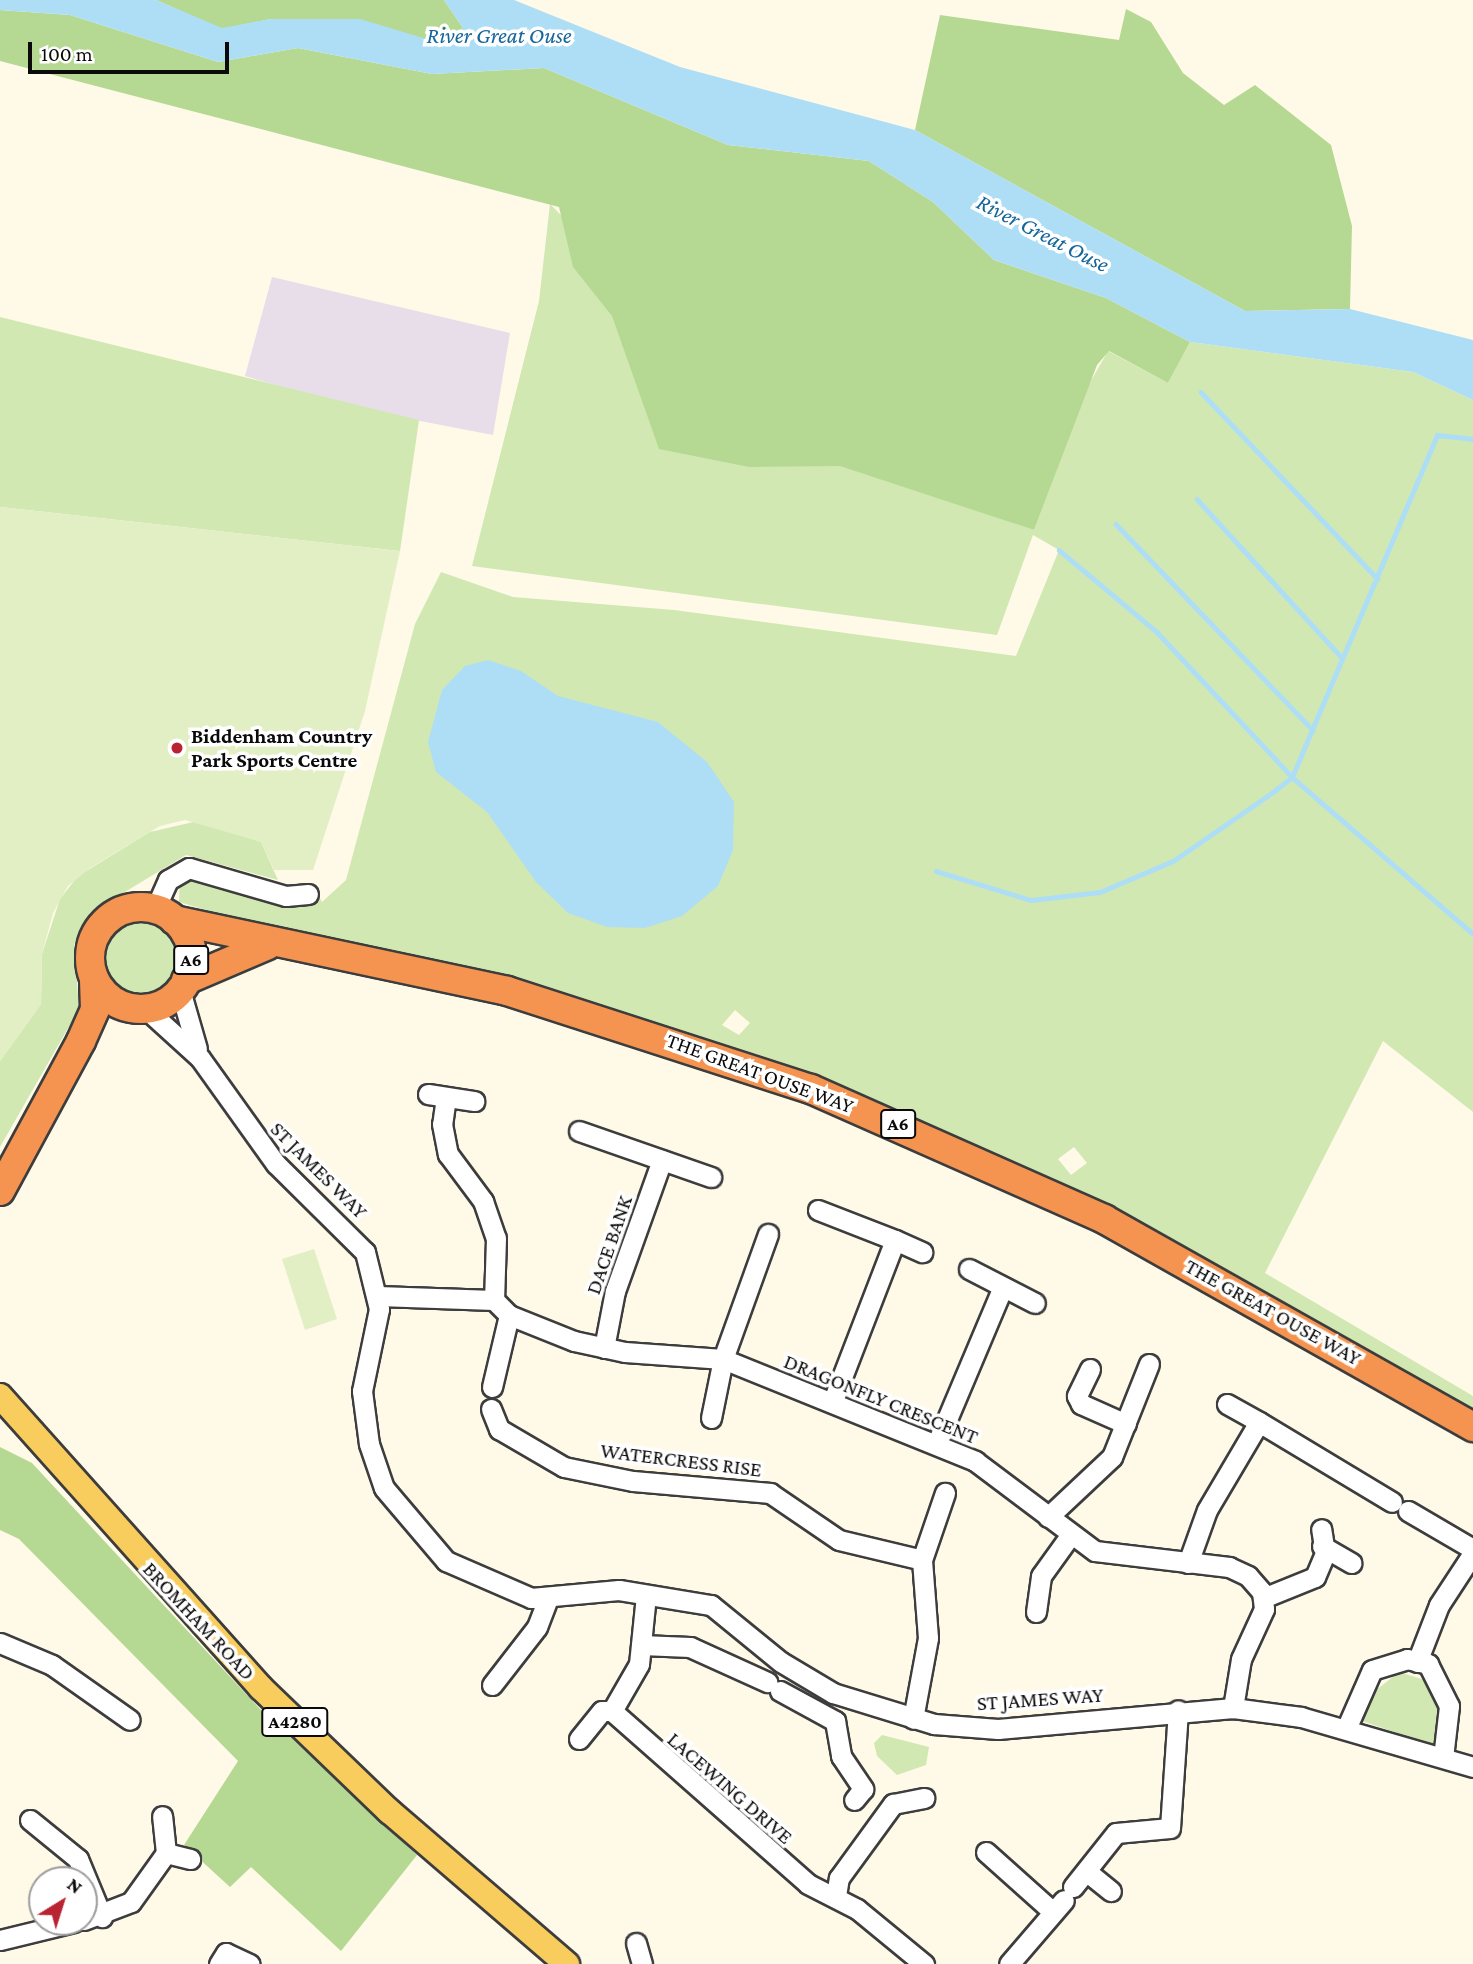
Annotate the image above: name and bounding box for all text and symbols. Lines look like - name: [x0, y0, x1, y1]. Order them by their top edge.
- water label: River Great Ouse: [427, 21, 571, 49]
- scale bar: [32, 28, 233, 72]
- text: 100 m: [41, 42, 93, 66]
- water label: River Great Ouse: [972, 188, 1114, 278]
- place label: Biddenham Country Park Sports Centre: [191, 723, 372, 773]
- marker: Biddenham Country Park Sports Centre: [169, 740, 185, 756]
- road number: A6: [172, 944, 210, 976]
- street label: THE GREAT OUSE WAY: [663, 1027, 857, 1119]
- road number: A6: [879, 1108, 917, 1140]
- street label: ST JAMES WAY: [265, 1116, 373, 1224]
- street label: DACE BANK: [580, 1192, 638, 1298]
- street label: THE GREAT OUSE WAY: [1181, 1253, 1365, 1371]
- street label: DRAGONFLY CRESCENT: [780, 1349, 982, 1449]
- street label: WATERCRESS RISE: [599, 1438, 763, 1482]
- street label: BROMHAM ROAD: [138, 1557, 260, 1685]
- street label: ST JAMES WAY: [976, 1682, 1104, 1716]
- road number: A4280: [260, 1706, 330, 1738]
- street label: LACEWING DRIVE: [662, 1727, 798, 1849]
- north arrow: [28, 1866, 98, 1936]
- text: N: [63, 1873, 87, 1898]

